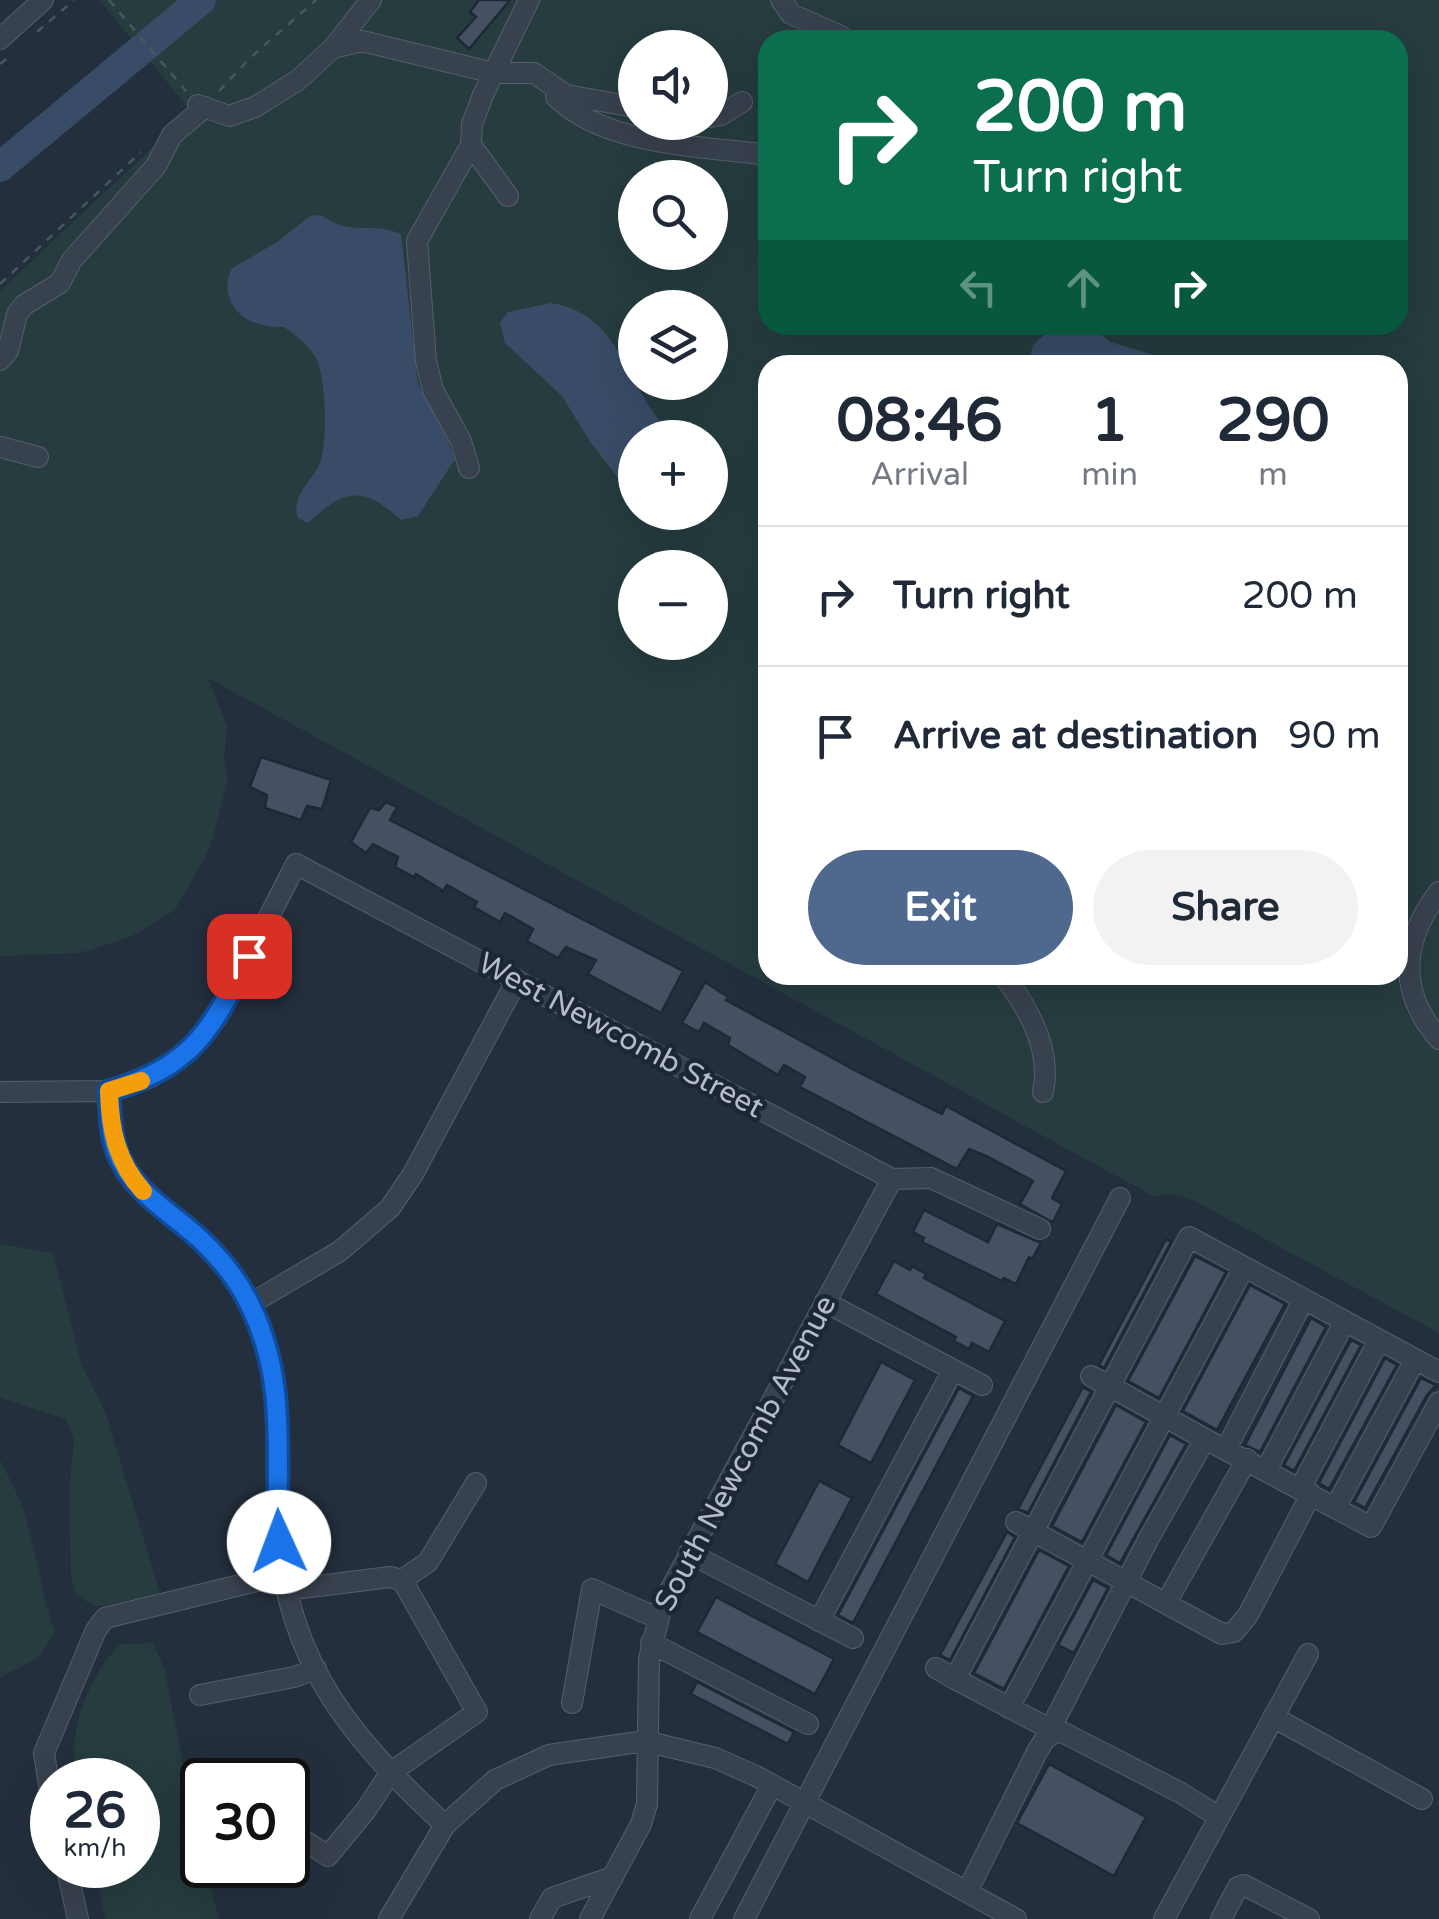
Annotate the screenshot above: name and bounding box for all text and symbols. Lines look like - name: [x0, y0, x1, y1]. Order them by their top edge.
- map controls: [618, 30, 728, 660]
- button: sound: [618, 30, 728, 140]
- text: 200 m: [973, 66, 1187, 150]
- icon: right: [808, 70, 938, 200]
- text: Turn right: [973, 151, 1182, 205]
- button: search: [618, 160, 728, 270]
- icon: left: [951, 260, 1006, 315]
- icon: ahead: [1056, 260, 1111, 315]
- icon: right: [1161, 260, 1216, 315]
- button: layers: [618, 290, 728, 400]
- text: 08:46: [836, 385, 1003, 457]
- text: 1: [1091, 385, 1128, 457]
- text: 290: [1216, 385, 1330, 457]
- button: +: [618, 420, 728, 530]
- text: Arrival: [870, 456, 969, 494]
- text: min: [1081, 456, 1138, 494]
- text: m: [1258, 456, 1288, 494]
- button: −: [618, 550, 728, 660]
- icon: right: [808, 569, 863, 624]
- text: Turn right: [893, 573, 1070, 619]
- text: 200 m: [1242, 573, 1358, 619]
- icon: arrive: [808, 709, 863, 764]
- text: Arrive at destination: [893, 713, 1258, 759]
- text: 90 m: [1288, 713, 1381, 759]
- button: Exit: [808, 850, 1073, 965]
- button: Share: [1093, 850, 1358, 965]
- pin: [207, 914, 292, 999]
- icon: arrive: [222, 929, 277, 984]
- street label: West Newcomb Street: [472, 945, 770, 1126]
- street label: South Newcomb Avenue: [646, 1289, 844, 1617]
- position arrow: [227, 1490, 331, 1594]
- speed limit sign: 30: [180, 1758, 310, 1888]
- text: 26: [64, 1781, 126, 1841]
- text: km/h: [64, 1833, 126, 1863]

